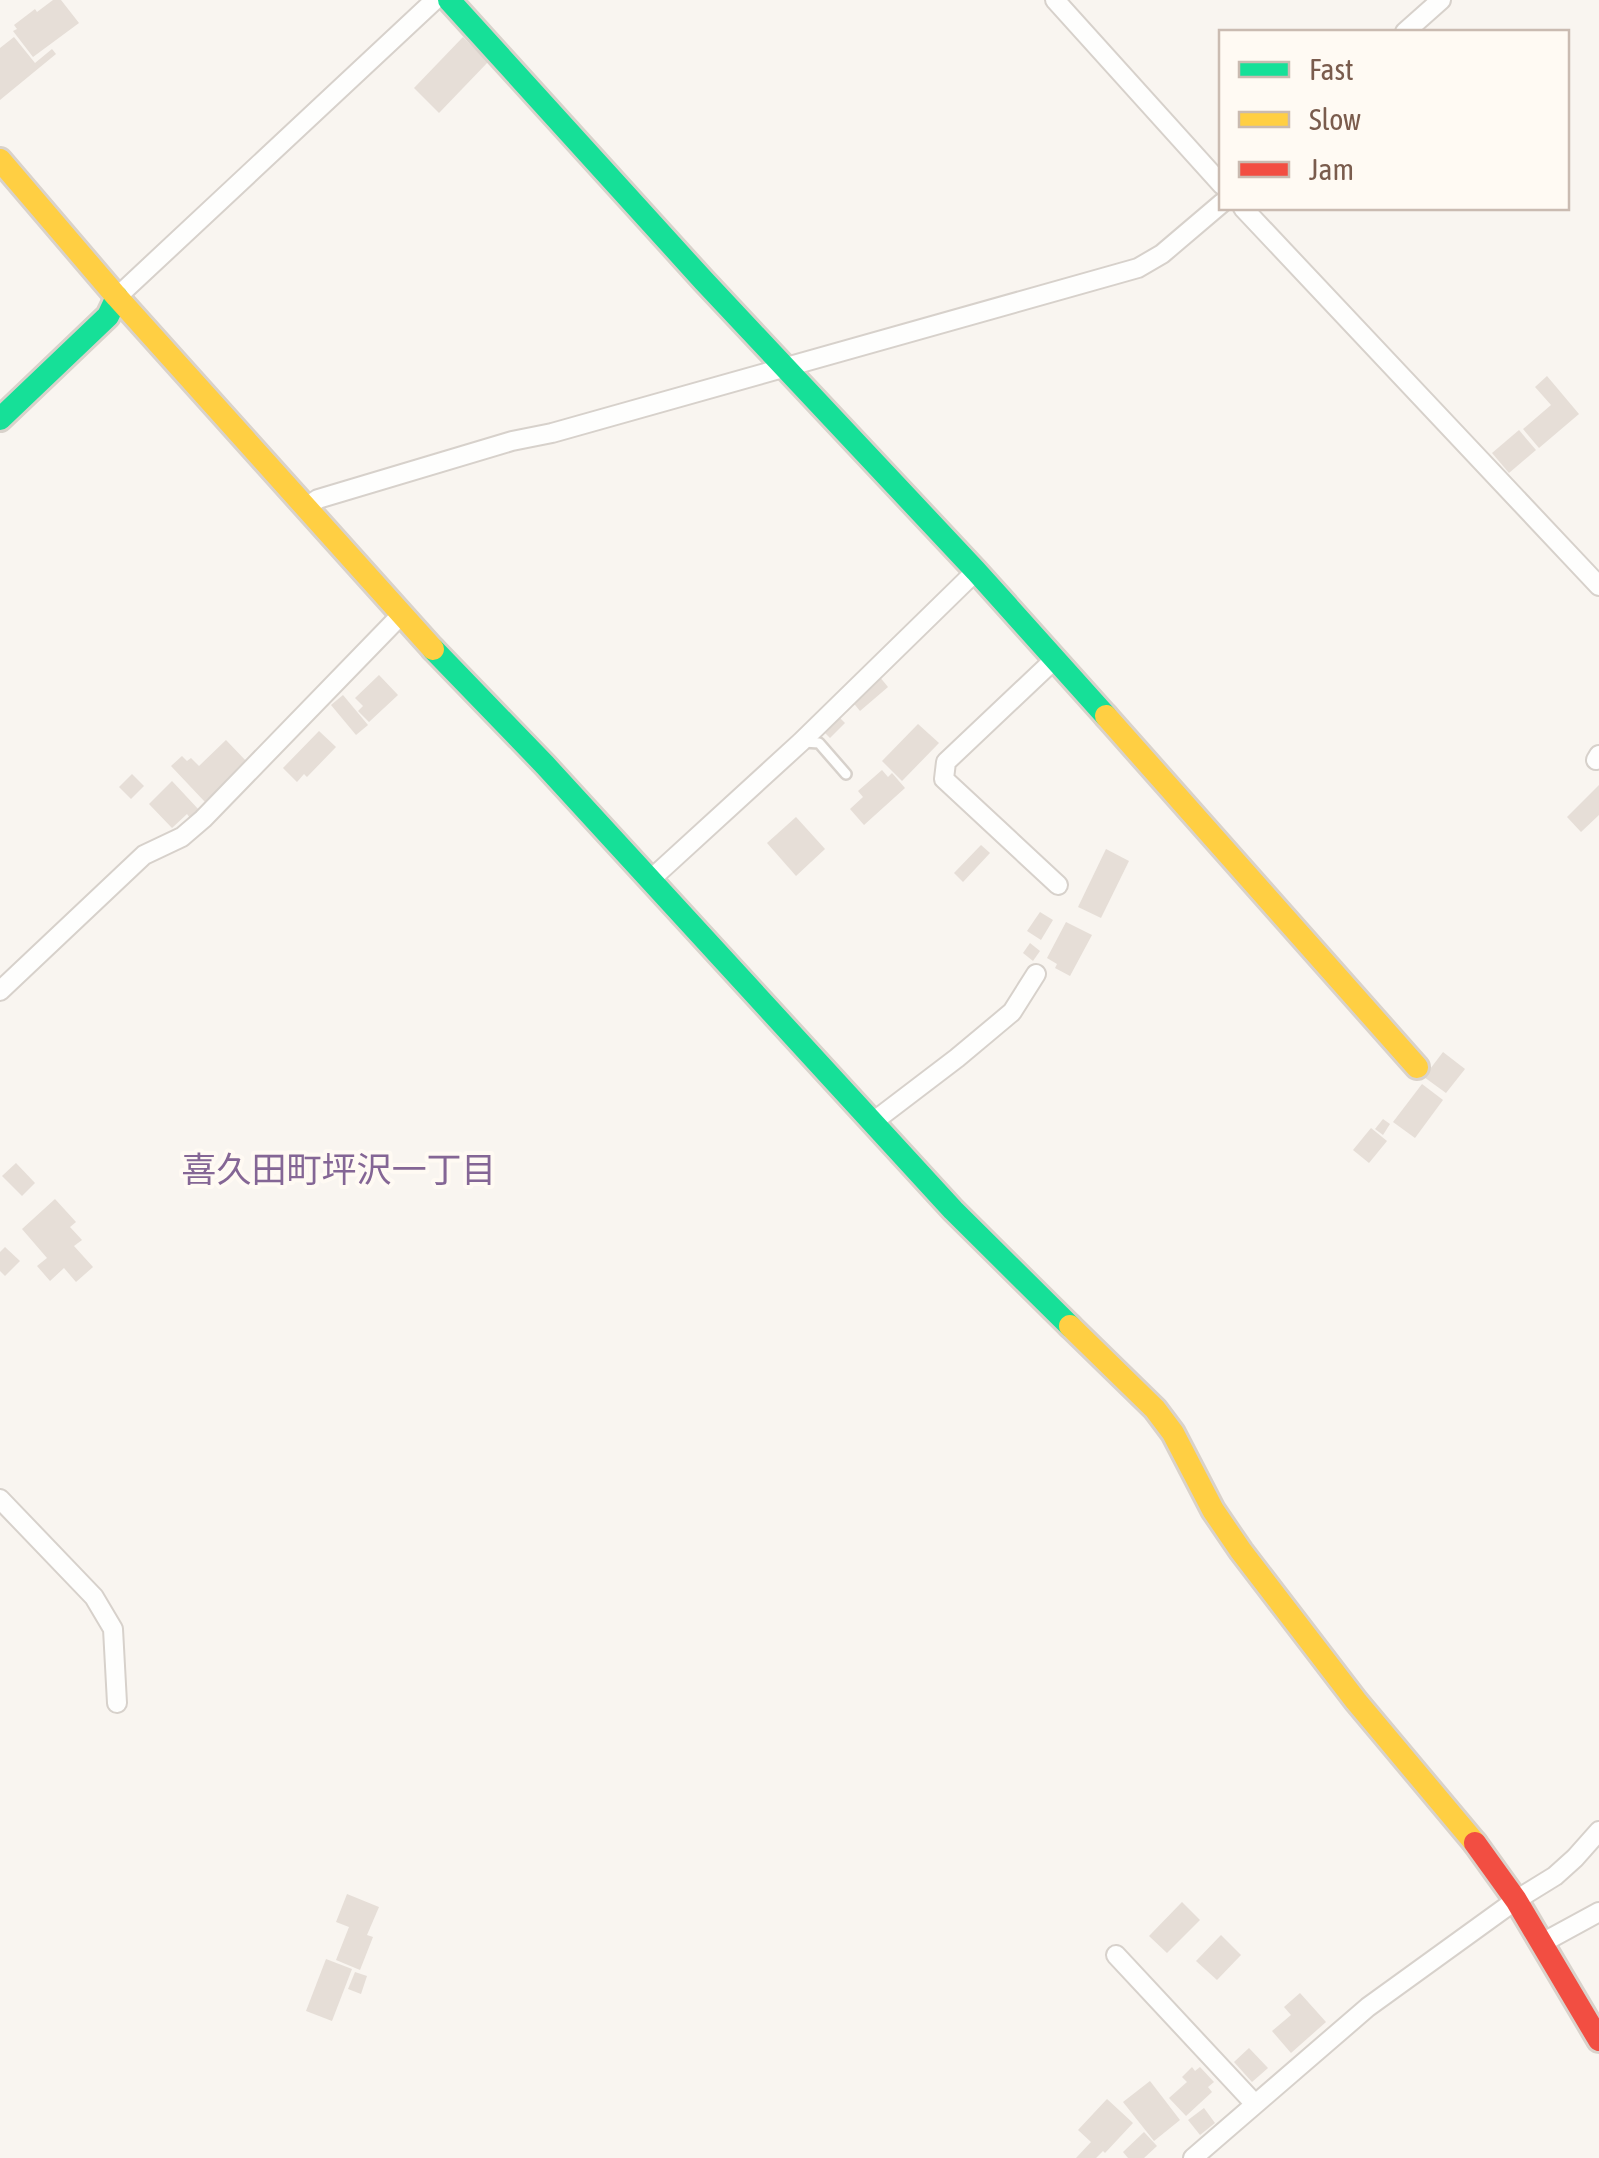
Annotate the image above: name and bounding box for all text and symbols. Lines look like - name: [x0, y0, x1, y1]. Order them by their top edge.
- legend: [1219, 30, 1569, 210]
- text: Fast: [1309, 52, 1354, 86]
- text: Slow: [1309, 102, 1361, 136]
- text: Jam: [1309, 152, 1354, 186]
- district label: 喜久田町坪沢一丁目: [181, 1149, 497, 1189]

